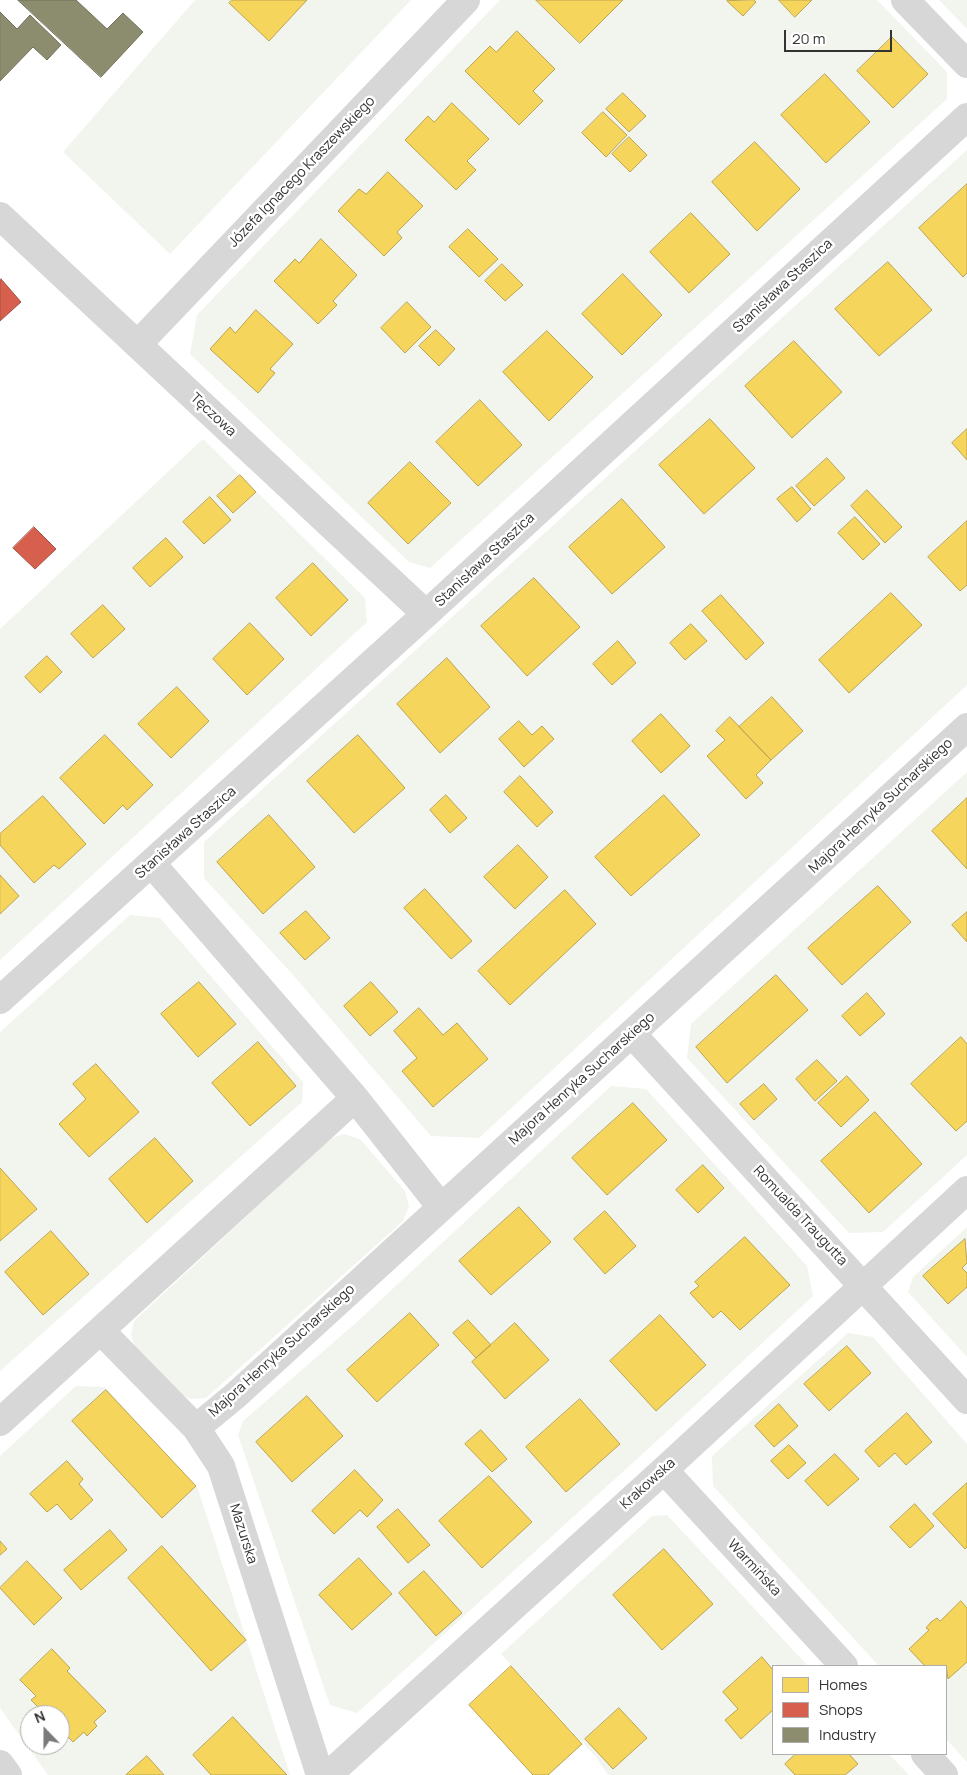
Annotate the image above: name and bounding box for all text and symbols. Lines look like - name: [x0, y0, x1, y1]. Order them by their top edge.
- scale bar: [787, 20, 894, 52]
- text: 20 m: [792, 28, 825, 49]
- street label: Józefa Ignacego Kraszewskiego: [225, 93, 379, 251]
- street label: Stanisława Staszica: [730, 236, 836, 336]
- street label: Tęczowa: [187, 390, 239, 440]
- street label: Stanisława Staszica: [432, 510, 538, 610]
- street label: Majora Henryka Sucharskiego: [806, 735, 956, 877]
- street label: Stanisława Staszica: [132, 783, 240, 883]
- street label: Majora Henryka Sucharskiego: [506, 1009, 658, 1149]
- street label: Romualda Traugutta: [749, 1163, 851, 1269]
- street label: Majora Henryka Sucharskiego: [206, 1281, 358, 1421]
- street label: Krakowska: [617, 1455, 679, 1513]
- street label: Mazurska: [225, 1502, 261, 1566]
- street label: Warmińska: [724, 1536, 784, 1600]
- legend: [772, 1665, 947, 1755]
- text: Homes: [819, 1674, 867, 1695]
- text: Shops: [819, 1699, 863, 1720]
- north arrow: [20, 1705, 70, 1755]
- text: N: [31, 1706, 48, 1727]
- text: Industry: [819, 1724, 876, 1745]

